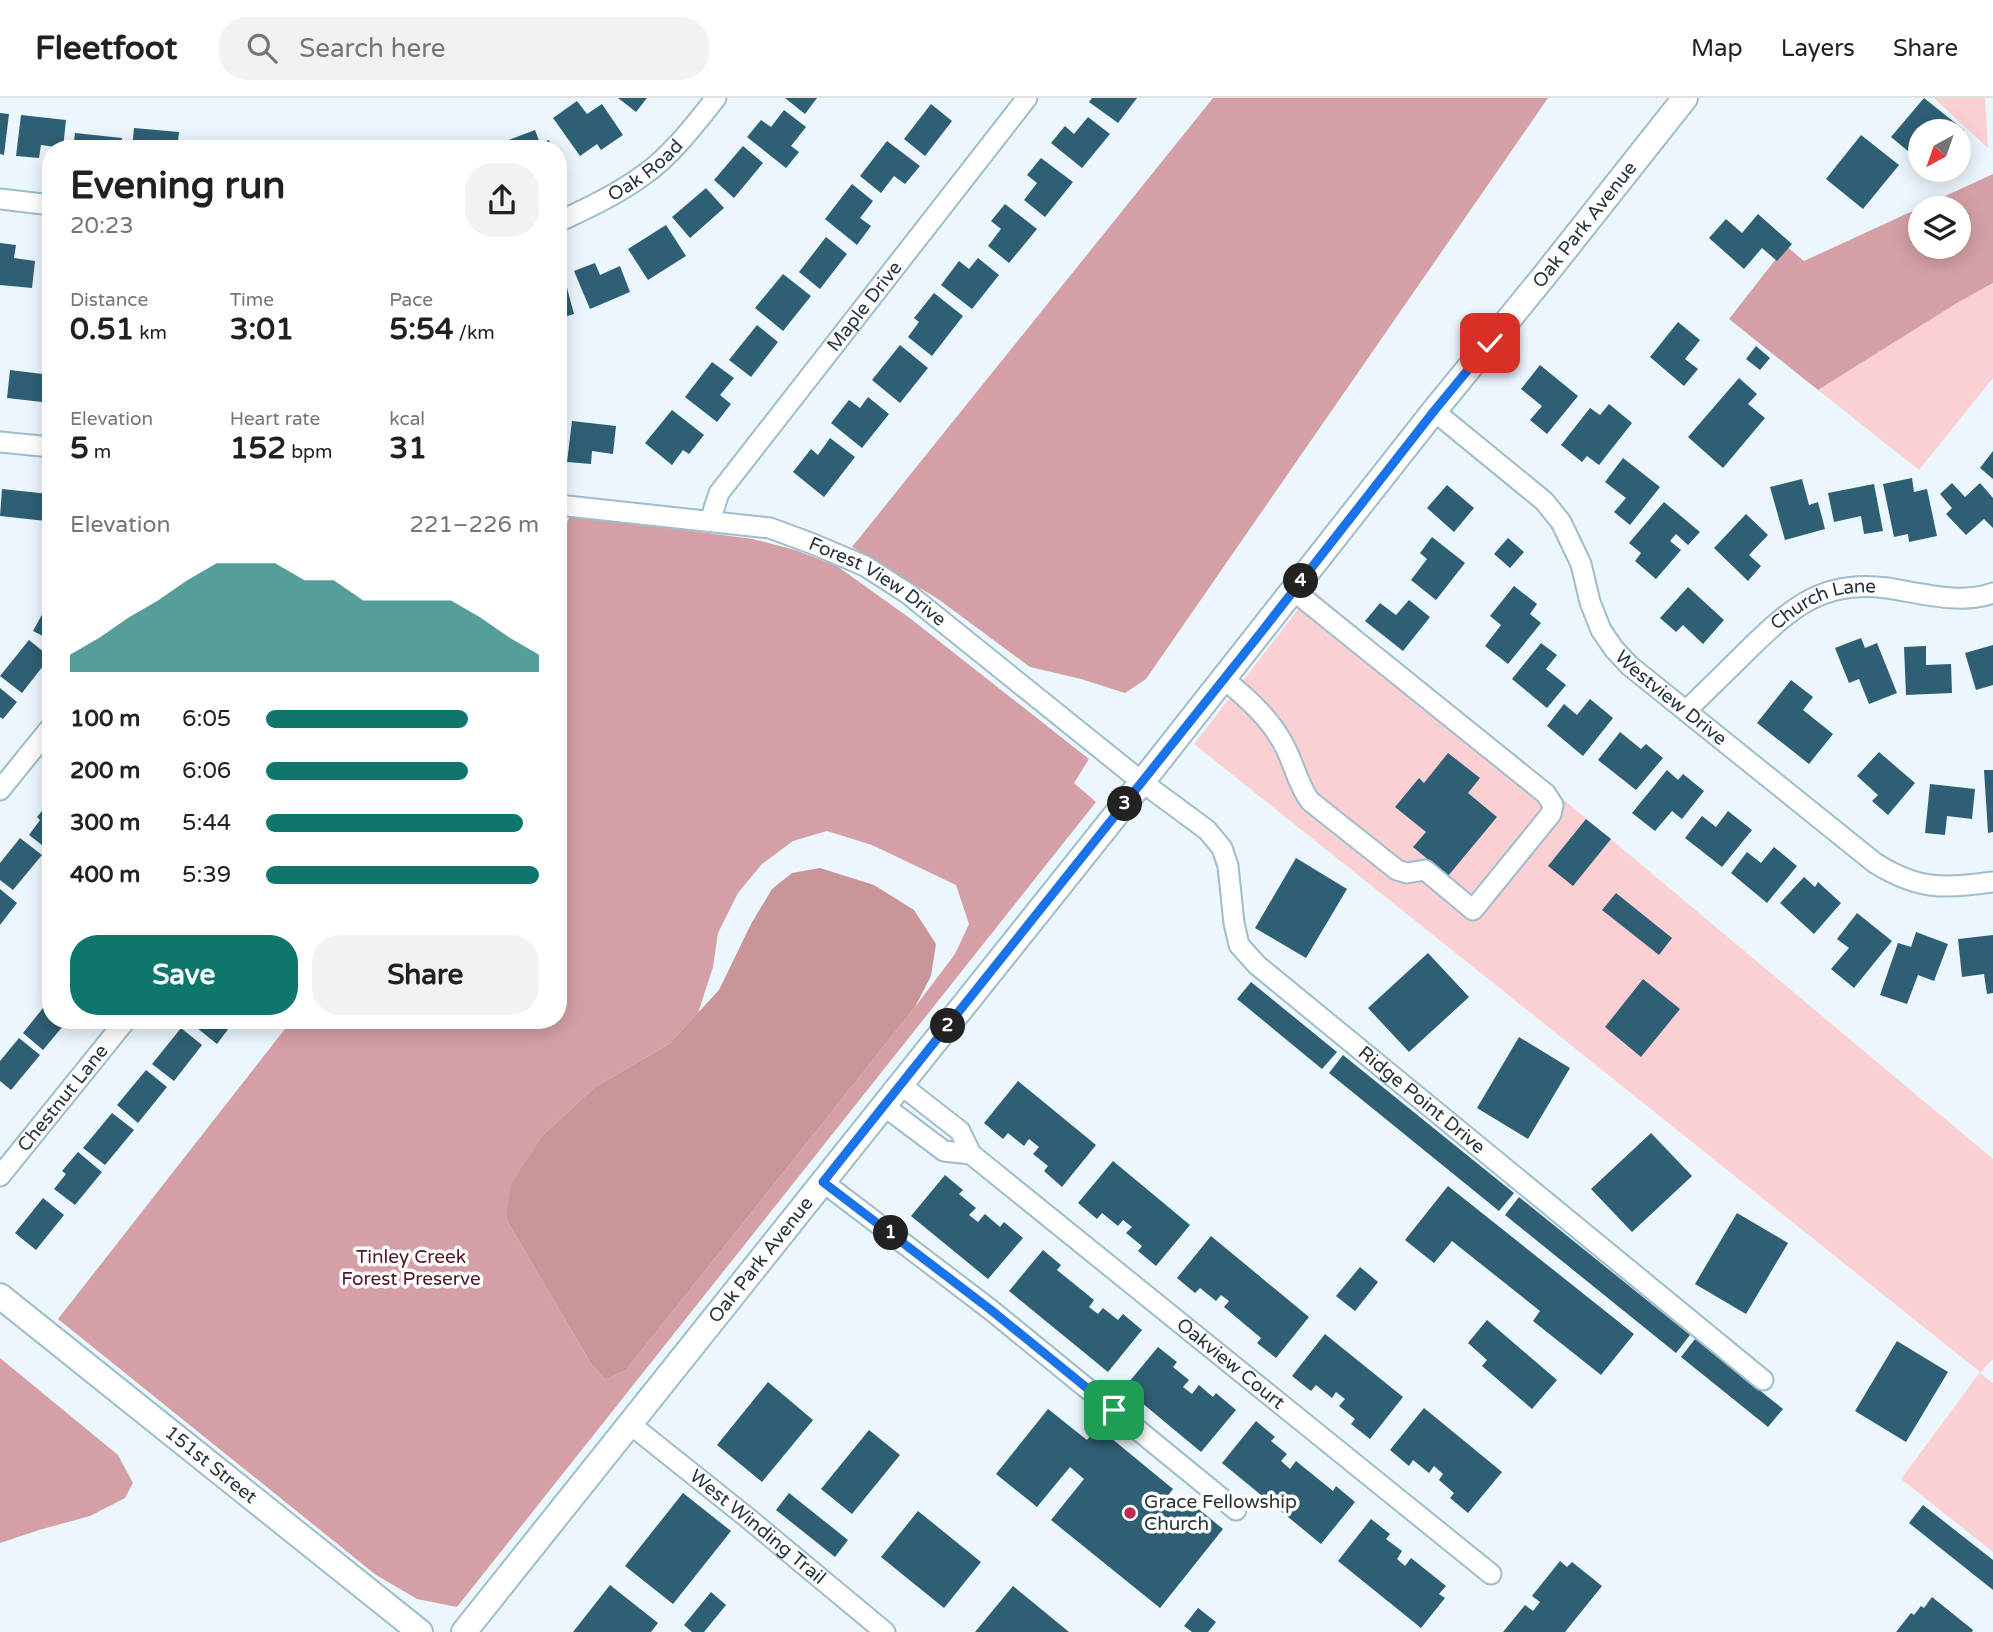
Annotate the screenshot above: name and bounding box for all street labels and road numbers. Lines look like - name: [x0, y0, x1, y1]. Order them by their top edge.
- street label: Oak Road: [604, 135, 688, 206]
- street label: Oak Park Avenue: [1528, 157, 1641, 292]
- street label: Maple Drive: [822, 257, 906, 356]
- street label: Forest View Drive: [806, 533, 950, 631]
- street label: Church Lane: [1766, 575, 1877, 635]
- street label: Westview Drive: [1610, 646, 1731, 750]
- street label: Chestnut Lane: [13, 1040, 113, 1156]
- street label: Ridge Point Drive: [1354, 1042, 1489, 1158]
- street label: Oak Park Avenue: [704, 1192, 818, 1327]
- street label: Oakview Court: [1172, 1314, 1289, 1414]
- street label: 151st Street: [160, 1421, 261, 1508]
- street label: West Winding Trail: [685, 1465, 830, 1589]

